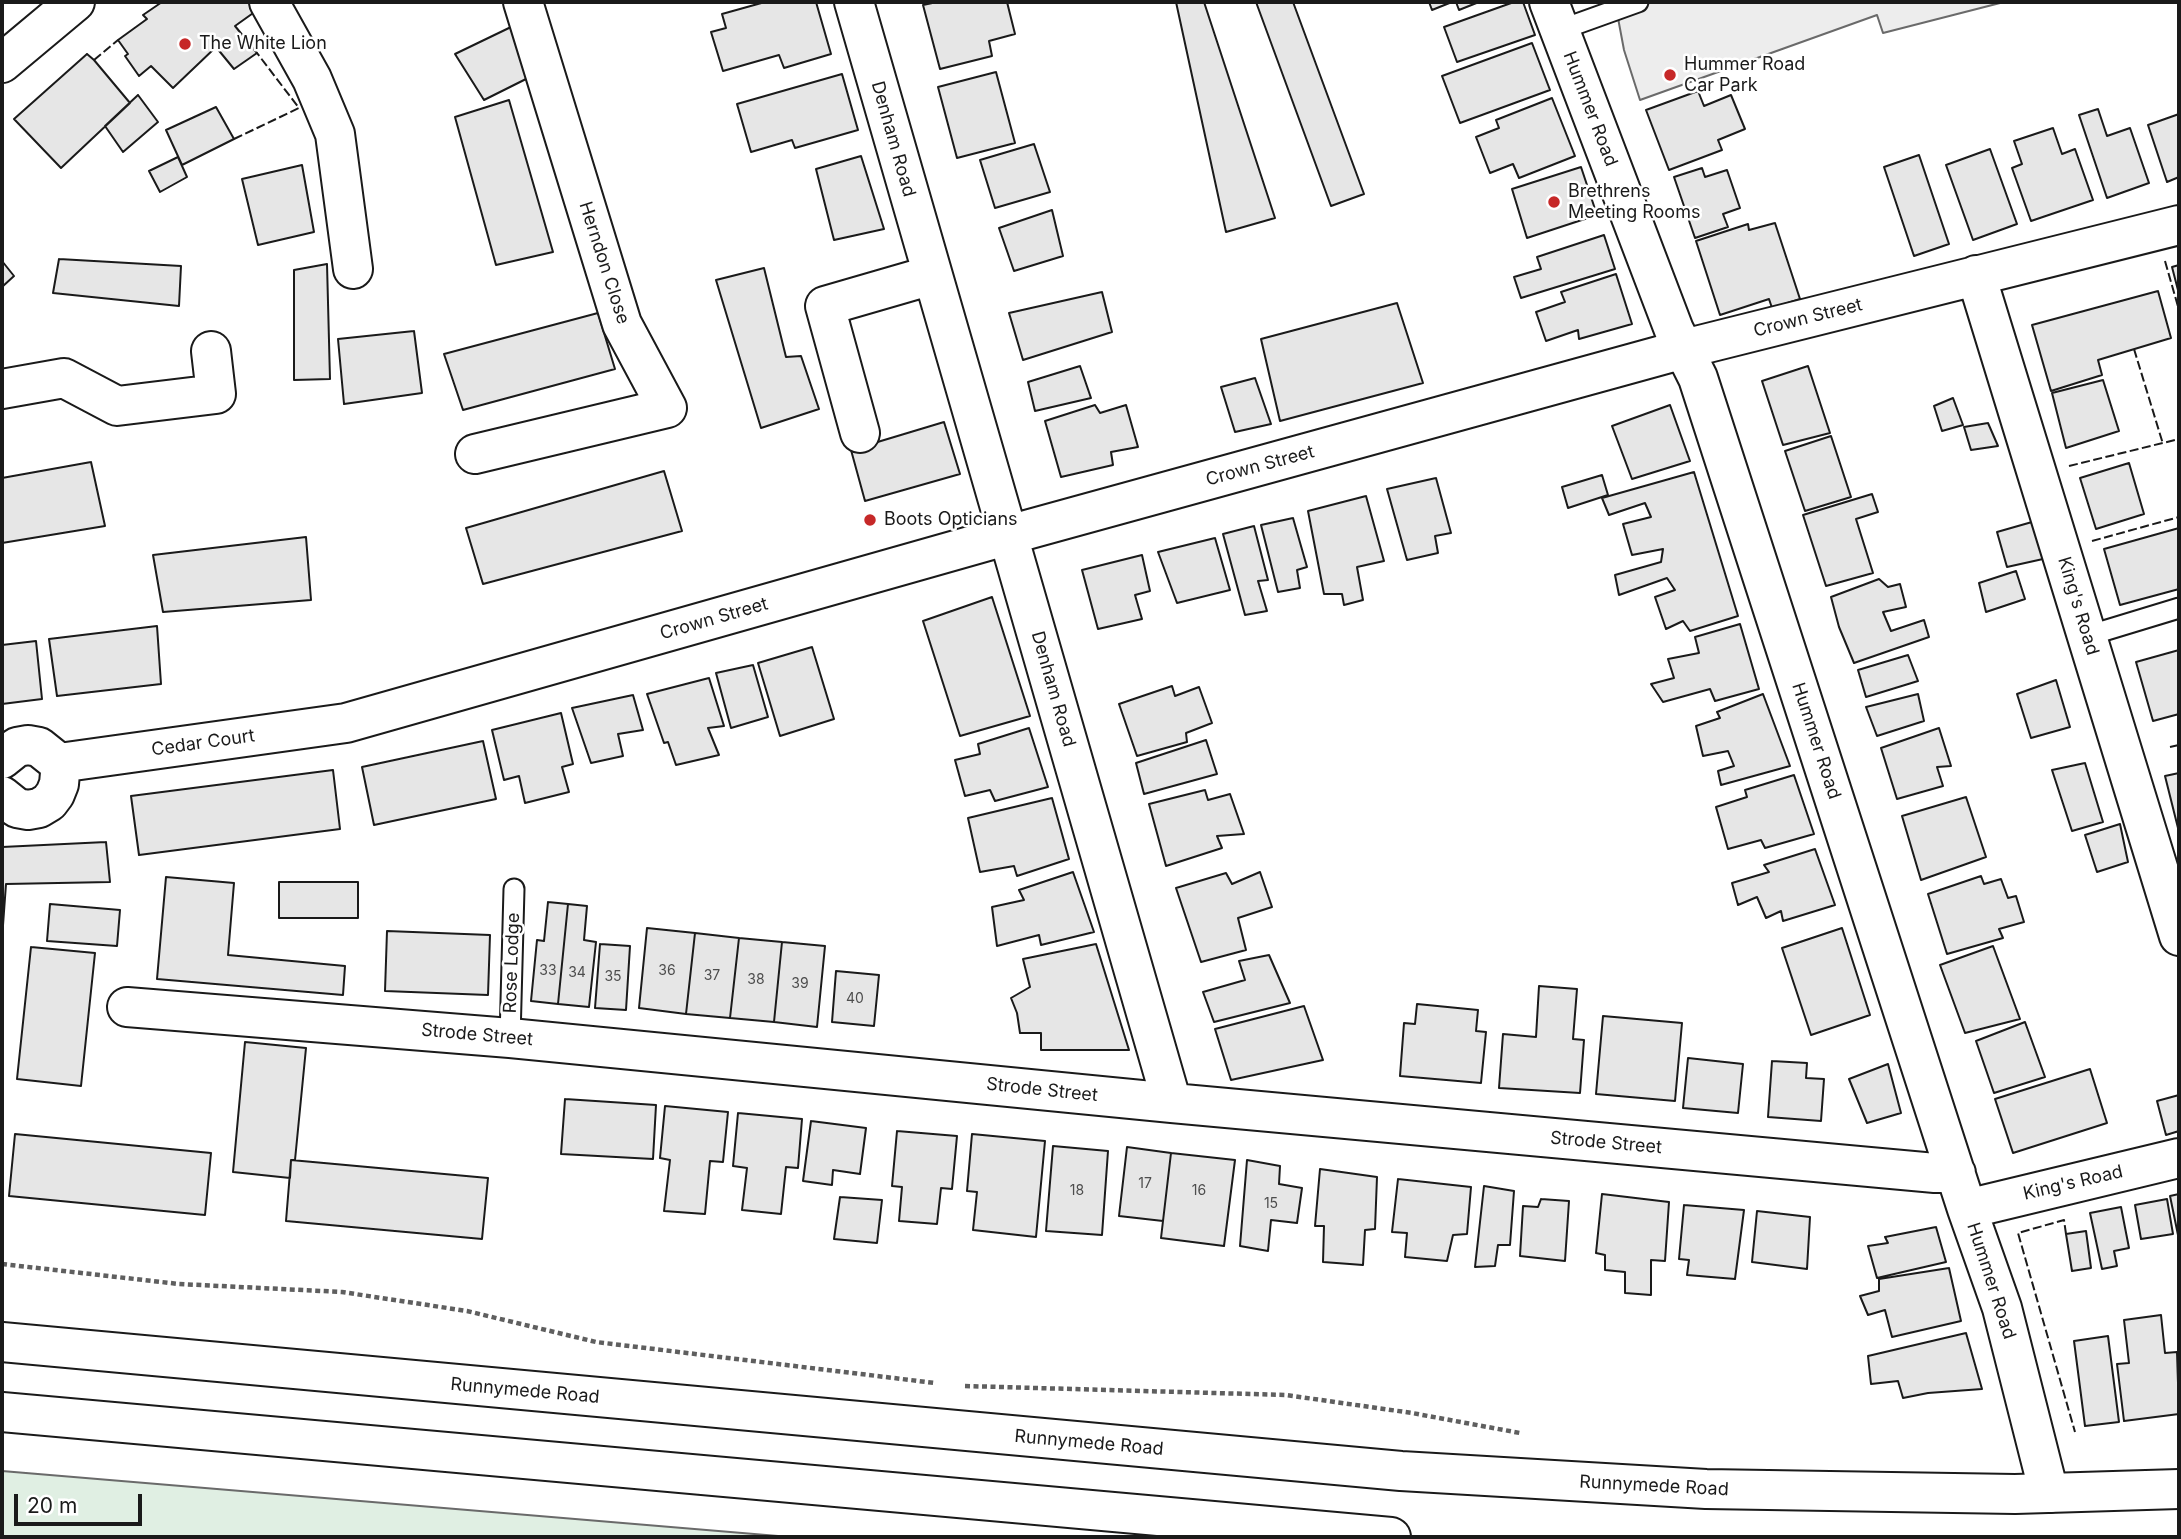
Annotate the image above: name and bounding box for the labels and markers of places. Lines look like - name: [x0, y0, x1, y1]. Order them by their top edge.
- place label: The White Lion: [199, 33, 327, 55]
- marker: The White Lion: [177, 36, 193, 52]
- place label: Hummer Road Car Park: [1684, 54, 1805, 96]
- marker: Hummer Road Car Park: [1662, 67, 1678, 83]
- place label: Brethrens Meeting Rooms: [1568, 181, 1700, 224]
- marker: Brethrens Meeting Rooms: [1546, 194, 1562, 210]
- place label: Boots Opticians: [884, 509, 1018, 531]
- marker: Boots Opticians: [862, 512, 878, 528]

